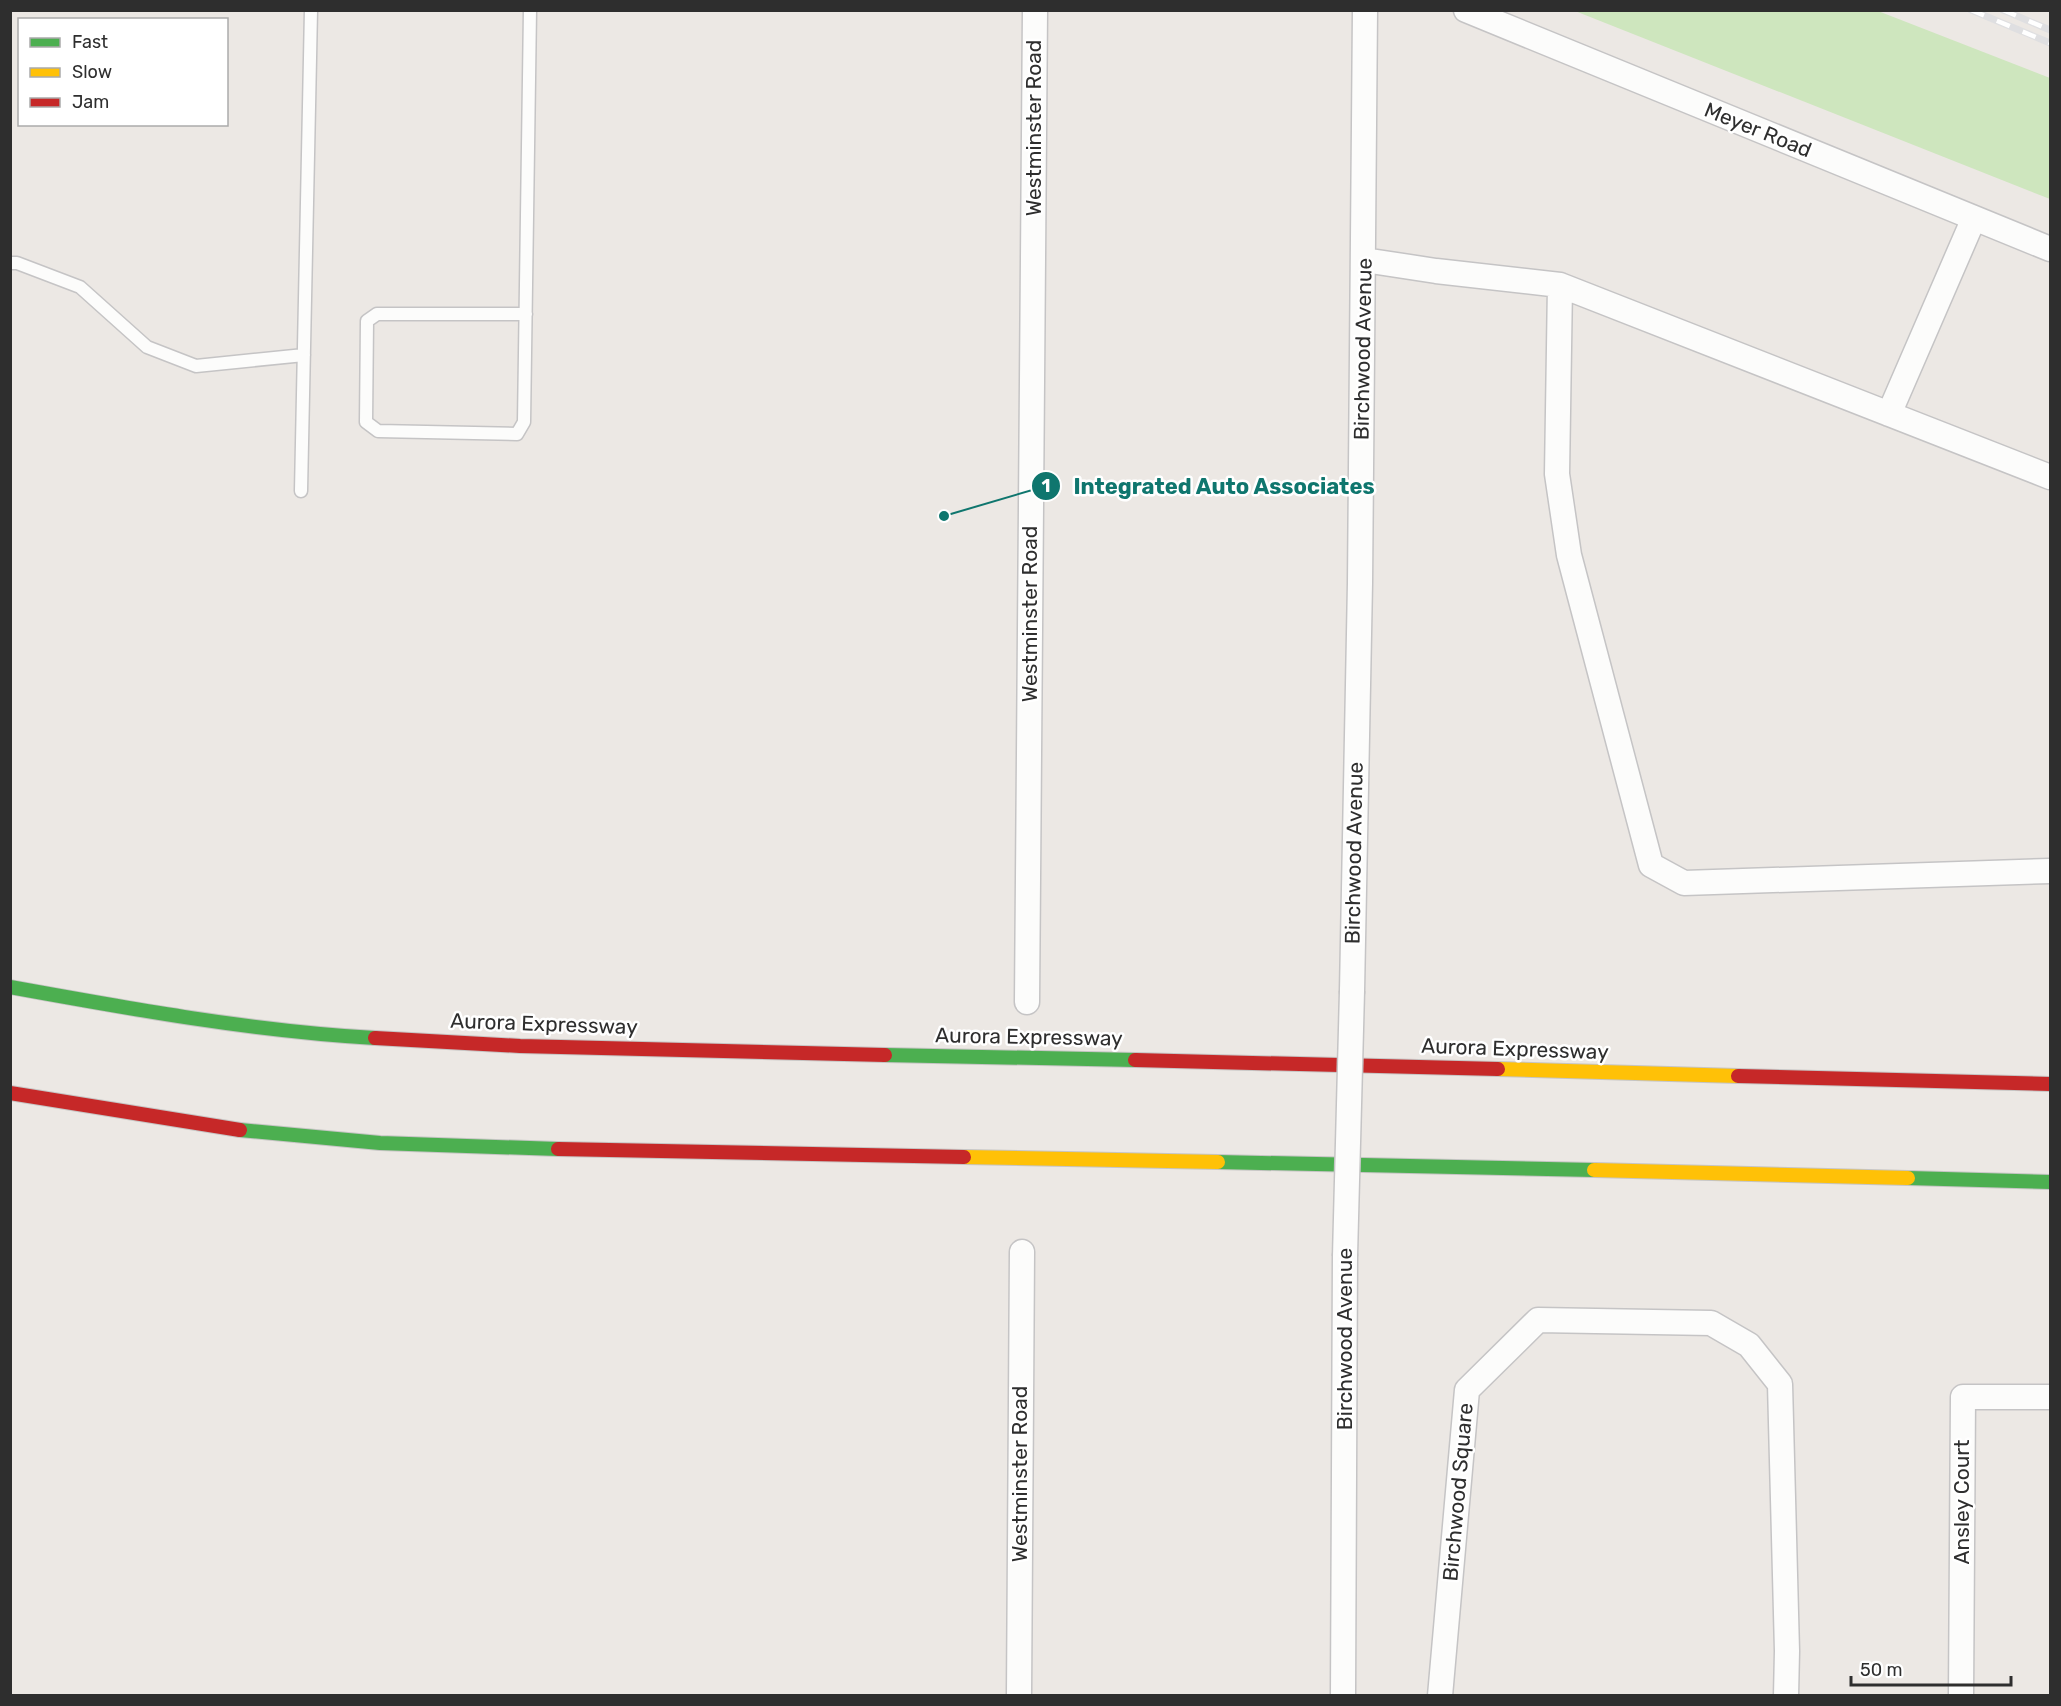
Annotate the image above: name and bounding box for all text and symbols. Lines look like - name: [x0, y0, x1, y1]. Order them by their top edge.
- legend: [18, 18, 228, 126]
- text: Fast: [72, 31, 108, 53]
- street label: Westminster Road: [1021, 40, 1046, 216]
- text: Slow: [72, 61, 112, 83]
- text: Jam: [72, 91, 109, 113]
- street label: Meyer Road: [1701, 97, 1815, 162]
- street label: Birchwood Avenue: [1348, 258, 1377, 440]
- callout: Integrated Auto Associates: [1031, 466, 1387, 506]
- text: Integrated Auto Associates: [1073, 473, 1375, 500]
- text: 1: [1042, 475, 1050, 497]
- street label: Westminster Road: [1017, 526, 1042, 702]
- street label: Birchwood Avenue: [1339, 762, 1368, 944]
- street label: Aurora Expressway: [450, 1008, 639, 1039]
- street label: Aurora Expressway: [935, 1022, 1123, 1051]
- street label: Aurora Expressway: [1421, 1033, 1610, 1064]
- street label: Birchwood Avenue: [1332, 1248, 1357, 1430]
- street label: Westminster Road: [1007, 1386, 1032, 1562]
- street label: Birchwood Square: [1437, 1402, 1478, 1582]
- street label: Ansley Court: [1949, 1439, 1974, 1565]
- scale bar: [1851, 1649, 2012, 1687]
- text: 50 m: [1860, 1659, 1903, 1681]

